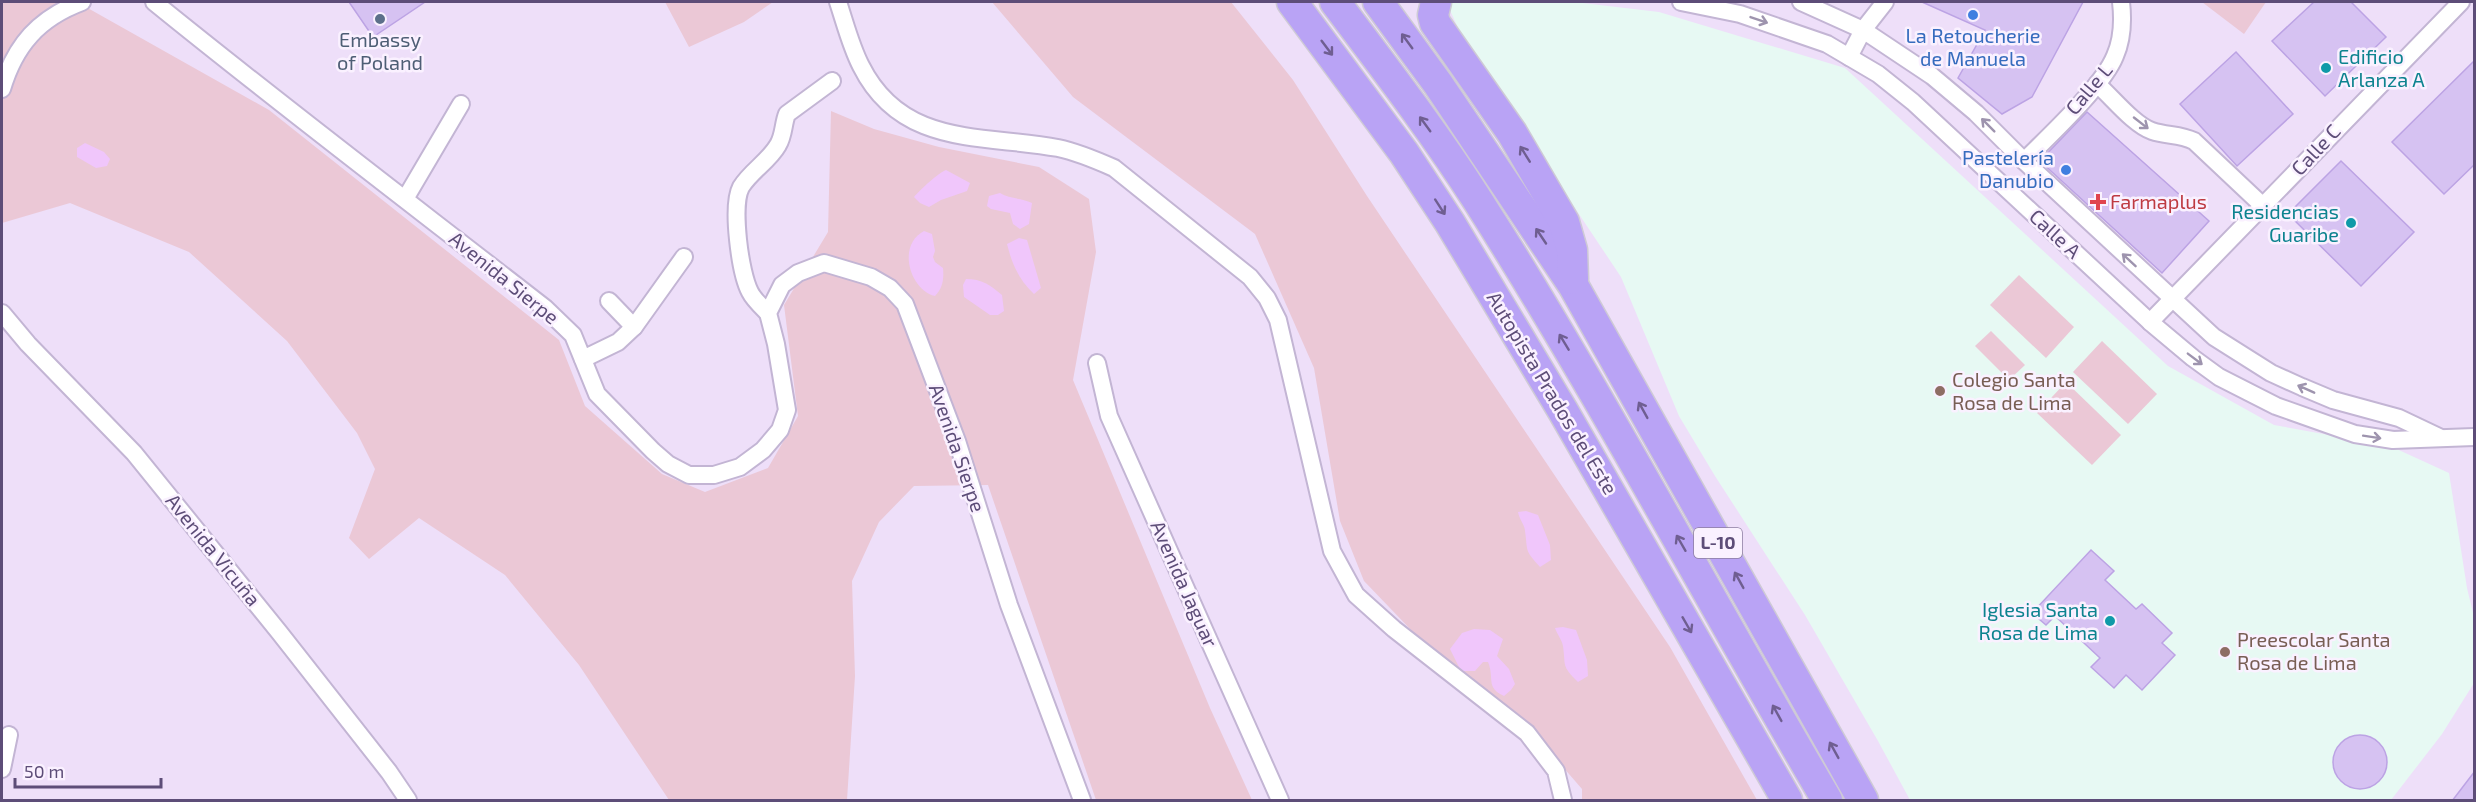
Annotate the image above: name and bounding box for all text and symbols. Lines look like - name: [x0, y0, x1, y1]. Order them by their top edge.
- marker: La Retoucherie de Manuela: [1966, 8, 1980, 22]
- marker: Embassy of Poland: [373, 12, 387, 26]
- one-way arrow: [1749, 16, 1767, 27]
- place label: La Retoucherie de Manuela: [1906, 23, 2040, 70]
- place label: Embassy of Poland: [337, 27, 423, 74]
- one-way arrow: [1401, 33, 1413, 49]
- one-way arrow: [1321, 40, 1333, 56]
- place label: Edificio Arlanza A: [2338, 44, 2425, 91]
- street label: Calle L: [2060, 58, 2117, 119]
- marker: Edificio Arlanza A: [2319, 61, 2333, 75]
- one-way arrow: [1419, 116, 1431, 132]
- one-way arrow: [2133, 116, 2149, 129]
- one-way arrow: [1981, 118, 1996, 133]
- street label: Calle C: [2286, 119, 2345, 180]
- place label: Pastelería Danubio: [1962, 145, 2054, 192]
- one-way arrow: [1518, 146, 1530, 163]
- marker: Pastelería Danubio: [2059, 163, 2073, 177]
- place label: Farmaplus: [2110, 189, 2207, 213]
- marker: Farmaplus: [2091, 195, 2105, 209]
- one-way arrow: [1434, 199, 1446, 215]
- place label: Residencias Guaribe: [2231, 199, 2339, 246]
- street label: Calle A: [2025, 204, 2087, 263]
- marker: Residencias Guaribe: [2344, 216, 2358, 230]
- street label: Avenida Sierpe: [445, 226, 564, 329]
- one-way arrow: [1535, 228, 1547, 245]
- one-way arrow: [2122, 252, 2137, 267]
- street label: Autopista Prados del Este: [1483, 287, 1623, 498]
- one-way arrow: [1557, 333, 1570, 350]
- one-way arrow: [2187, 353, 2203, 366]
- place label: Colegio Santa Rosa de Lima: [1952, 367, 2076, 414]
- street label: Avenida Sierpe: [925, 380, 991, 515]
- one-way arrow: [2298, 383, 2316, 394]
- marker: Colegio Santa Rosa de Lima: [1933, 384, 1947, 398]
- one-way arrow: [1637, 401, 1648, 419]
- one-way arrow: [2362, 431, 2381, 442]
- street label: Avenida Vicuña: [161, 489, 266, 610]
- street label: Avenida Jaguar: [1146, 517, 1223, 650]
- road number: L-10: [1694, 528, 1742, 558]
- one-way arrow: [1675, 535, 1687, 552]
- one-way arrow: [1733, 571, 1744, 589]
- place label: Iglesia Santa Rosa de Lima: [1978, 597, 2098, 644]
- marker: Iglesia Santa Rosa de Lima: [2103, 614, 2117, 628]
- one-way arrow: [1681, 616, 1693, 633]
- place label: Preescolar Santa Rosa de Lima: [2237, 627, 2391, 674]
- marker: Preescolar Santa Rosa de Lima: [2218, 645, 2232, 659]
- one-way arrow: [1771, 705, 1783, 722]
- one-way arrow: [1828, 741, 1839, 759]
- scale bar: [15, 751, 160, 789]
- text: 50 m: [24, 760, 64, 782]

